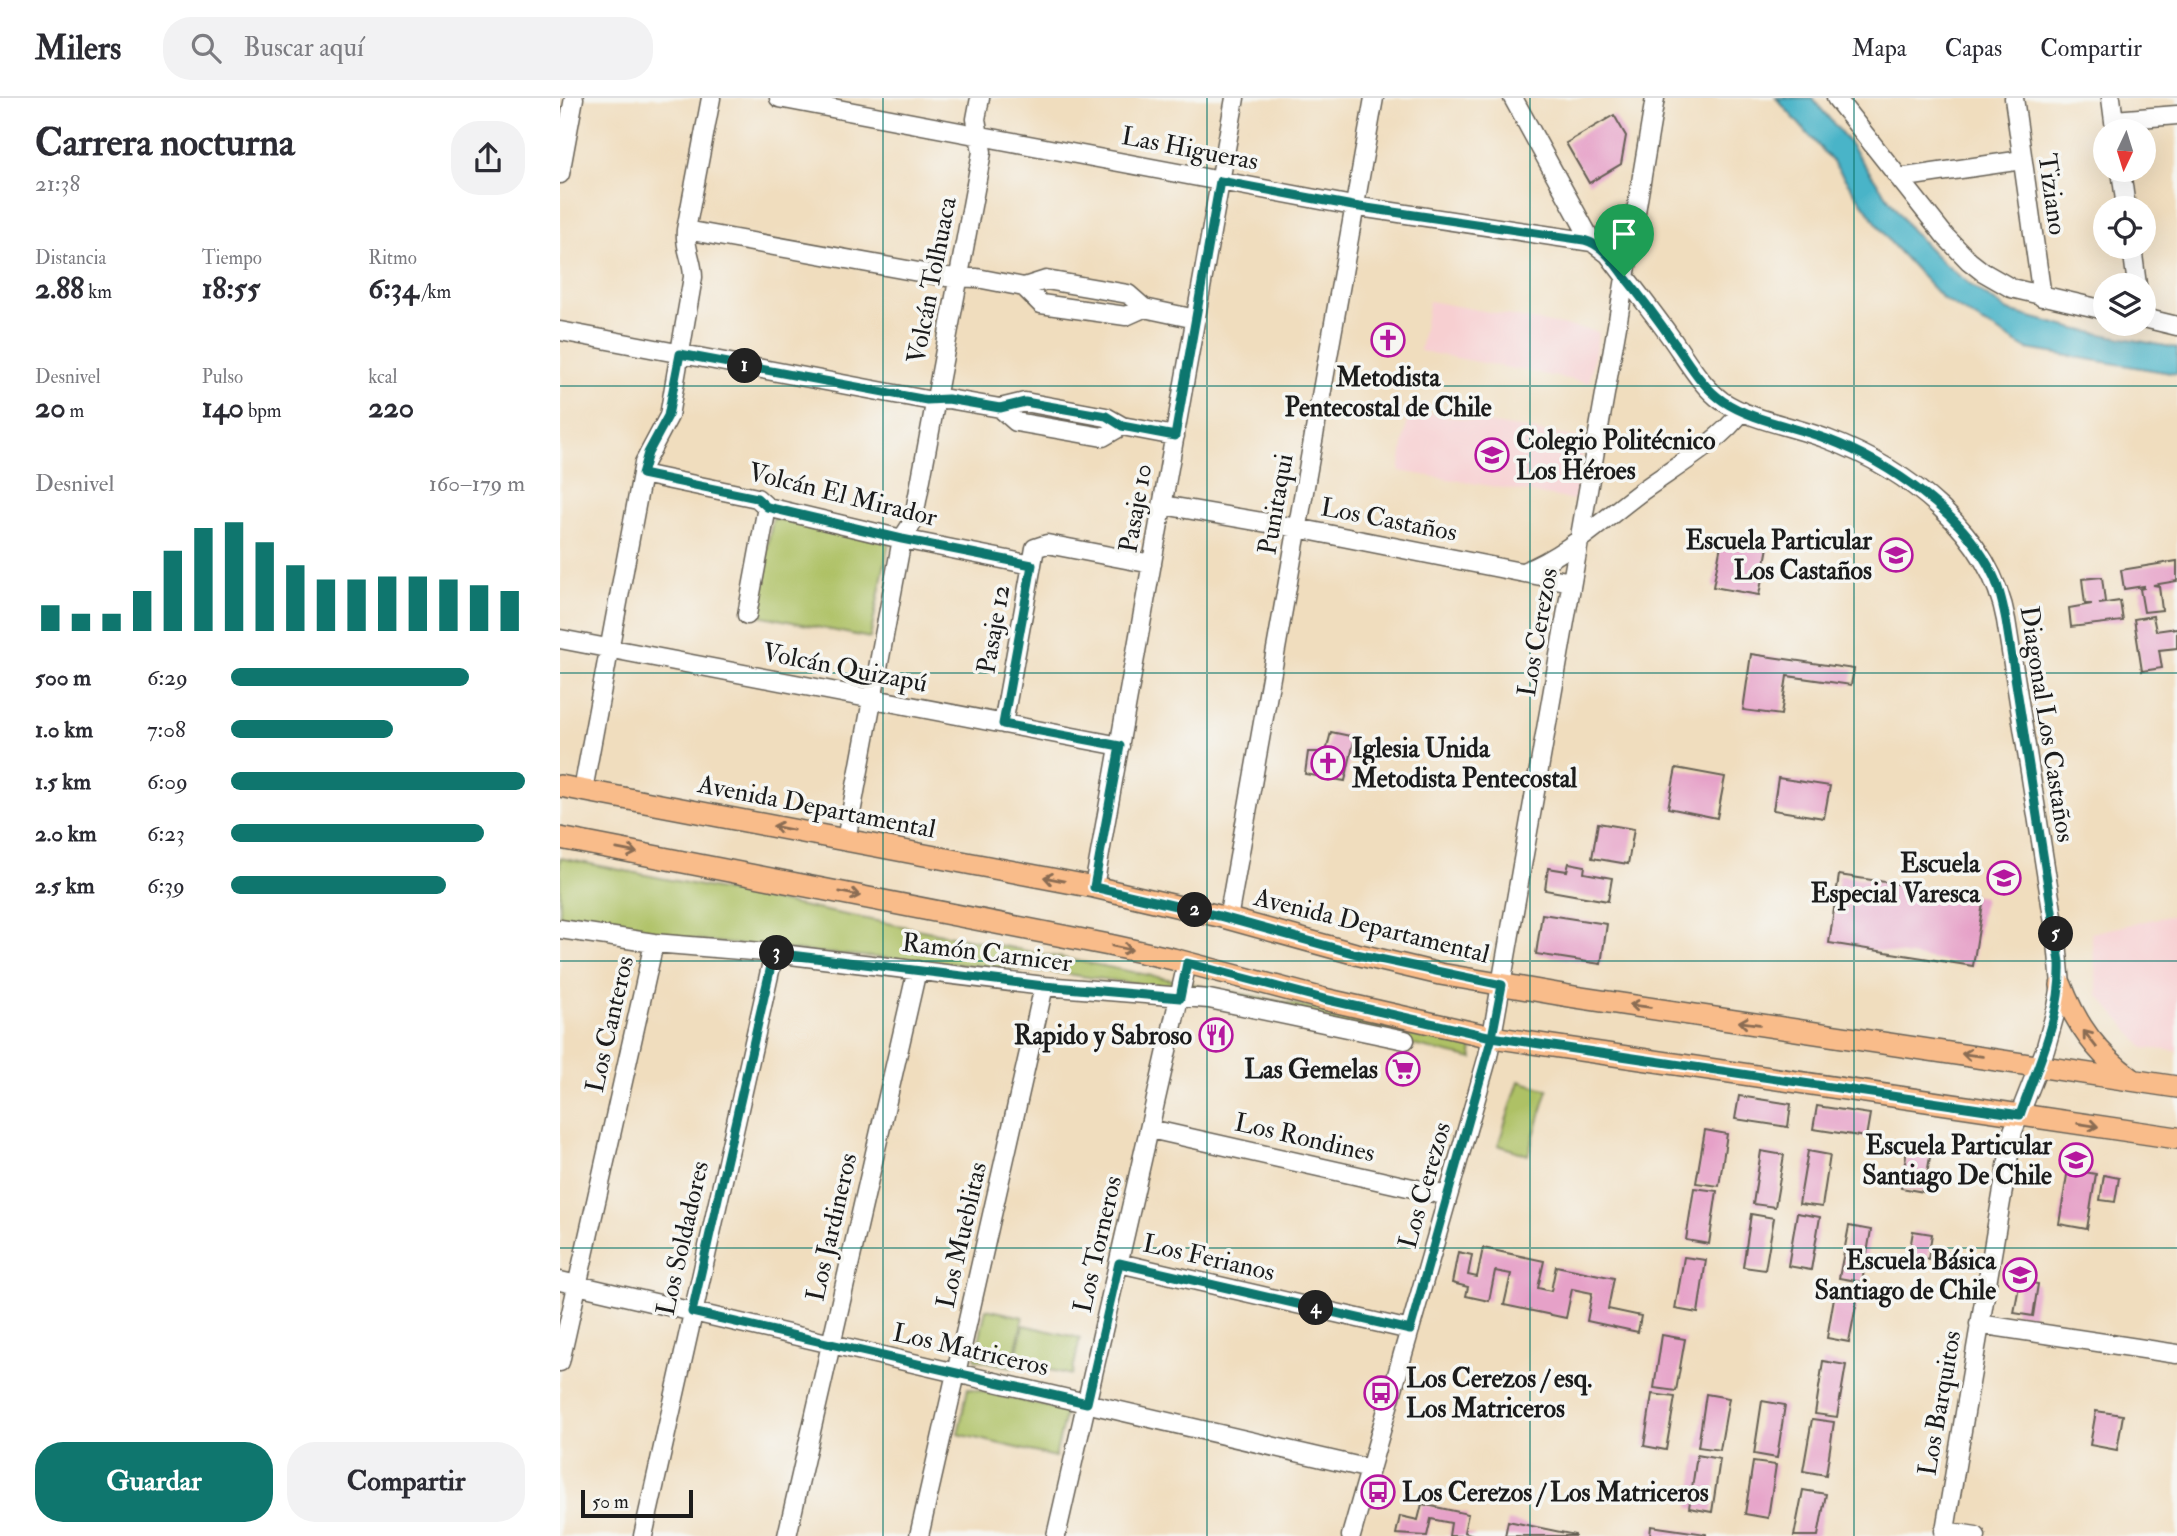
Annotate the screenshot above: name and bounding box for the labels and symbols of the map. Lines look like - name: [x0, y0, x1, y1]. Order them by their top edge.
- north arrow: [2093, 119, 2156, 182]
- street label: Las Higueras: [1119, 120, 1261, 178]
- street label: Tiziano: [2030, 151, 2074, 237]
- street label: Volcán Tolhuaca: [900, 194, 964, 366]
- pin: [1594, 204, 1654, 276]
- church icon: Metodista Pentecostal de Chile: [1369, 321, 1407, 359]
- pin: 1: [728, 348, 762, 384]
- place label: Metodista Pentecostal de Chile: [1284, 362, 1492, 424]
- place label: Colegio Politécnico Los Héroes: [1516, 425, 1716, 487]
- school or university icon: Colegio Politécnico Los Héroes: [1473, 436, 1511, 474]
- street label: Punitaqui: [1251, 451, 1301, 557]
- street label: Volcán El Mirador: [745, 456, 941, 534]
- street label: Pasaje 10: [1112, 461, 1160, 555]
- street label: Los Castaños: [1318, 491, 1460, 549]
- place label: Escuela Particular Los Castaños: [1686, 525, 1872, 587]
- school or university icon: Escuela Particular Los Castaños: [1877, 536, 1915, 574]
- street label: Los Cerezos: [1511, 565, 1565, 699]
- street label: Pasaje 12: [970, 582, 1018, 676]
- street label: Diagonal Los Castaños: [2013, 604, 2081, 845]
- street label: Volcán Quizapú: [759, 636, 930, 701]
- place label: Iglesia Unida Metodista Pentecostal: [1351, 733, 1578, 795]
- church icon: Iglesia Unida Metodista Pentecostal: [1309, 744, 1347, 782]
- street label: Avenida Departamental: [694, 768, 939, 847]
- one-way arrow: [772, 821, 795, 834]
- one-way arrow: [615, 845, 638, 859]
- place label: Escuela Especial Varesca: [1811, 848, 1981, 911]
- school or university icon: Escuela Especial Varesca: [1985, 859, 2023, 897]
- one-way arrow: [1043, 872, 1066, 886]
- street label: Avenida Departamental: [1249, 881, 1493, 972]
- one-way arrow: [838, 888, 861, 902]
- pin: 2: [1178, 892, 1212, 928]
- pin: 5: [2038, 916, 2074, 952]
- street label: Ramón Carnicer: [900, 927, 1074, 979]
- pin: 3: [760, 936, 794, 970]
- one-way arrow: [1110, 942, 1133, 956]
- street label: Los Canteros: [579, 953, 641, 1096]
- one-way arrow: [1629, 1000, 1652, 1013]
- restaurant icon: Rapido y Sabroso: [1197, 1016, 1235, 1054]
- one-way arrow: [1738, 1016, 1761, 1029]
- place label: Rapido y Sabroso: [1014, 1020, 1192, 1053]
- one-way arrow: [2082, 1030, 2097, 1049]
- one-way arrow: [1961, 1049, 1984, 1062]
- supermarket icon: Las Gemelas: [1384, 1050, 1422, 1088]
- place label: Las Gemelas: [1244, 1054, 1378, 1086]
- street label: Los Rondines: [1232, 1106, 1378, 1170]
- street label: Los Cerezos: [1392, 1118, 1458, 1252]
- one-way arrow: [2076, 1119, 2099, 1132]
- place label: Escuela Particular Santiago De Chile: [1862, 1130, 2052, 1193]
- school or university icon: Escuela Particular Santiago De Chile: [2057, 1141, 2095, 1179]
- street label: Los Jardineros: [799, 1150, 865, 1304]
- street label: Los Soldadores: [650, 1158, 716, 1319]
- street label: Los Mueblitas: [930, 1159, 994, 1311]
- street label: Los Torneros: [1067, 1173, 1129, 1316]
- street label: Los Ferianos: [1140, 1227, 1278, 1289]
- place label: Escuela Básica Santiago de Chile: [1815, 1245, 1997, 1308]
- school or university icon: Escuela Básica Santiago de Chile: [2001, 1256, 2039, 1294]
- pin: 4: [1298, 1290, 1334, 1326]
- street label: Los Matriceros: [890, 1317, 1052, 1383]
- street label: Los Barquitos: [1911, 1328, 1969, 1478]
- place label: Los Cerezos / esq. Los Matriceros: [1406, 1363, 1592, 1425]
- bus stop icon: Los Cerezos / esq. Los Matriceros: [1362, 1374, 1400, 1412]
- bus stop icon: Los Cerezos / Los Matriceros: [1359, 1473, 1397, 1511]
- place label: Los Cerezos / Los Matriceros: [1402, 1477, 1709, 1509]
- scale bar: [581, 1487, 693, 1519]

